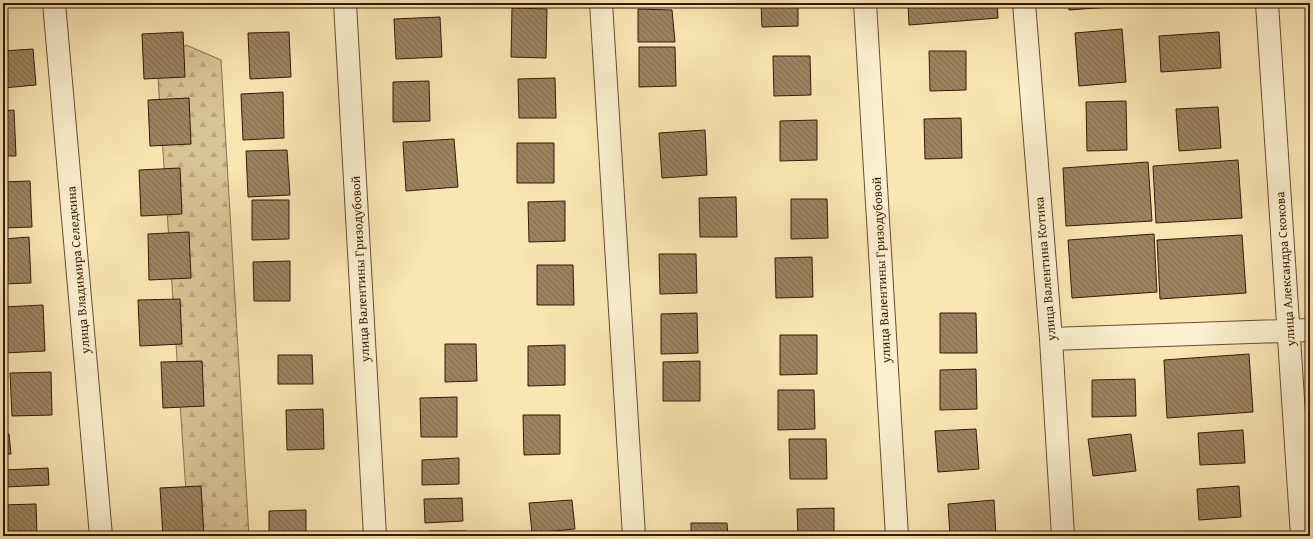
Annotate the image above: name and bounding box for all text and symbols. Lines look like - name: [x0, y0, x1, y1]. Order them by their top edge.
- street label: улица Валентины Гризодубовой: [346, 175, 374, 364]
- street label: улица Валентины Гризодубовой: [867, 176, 895, 365]
- street label: улица Владимира Селедкина: [61, 185, 95, 356]
- street label: улица Александра Скокова: [1270, 190, 1300, 348]
- street label: улица Валентина Котика: [1029, 195, 1061, 343]

